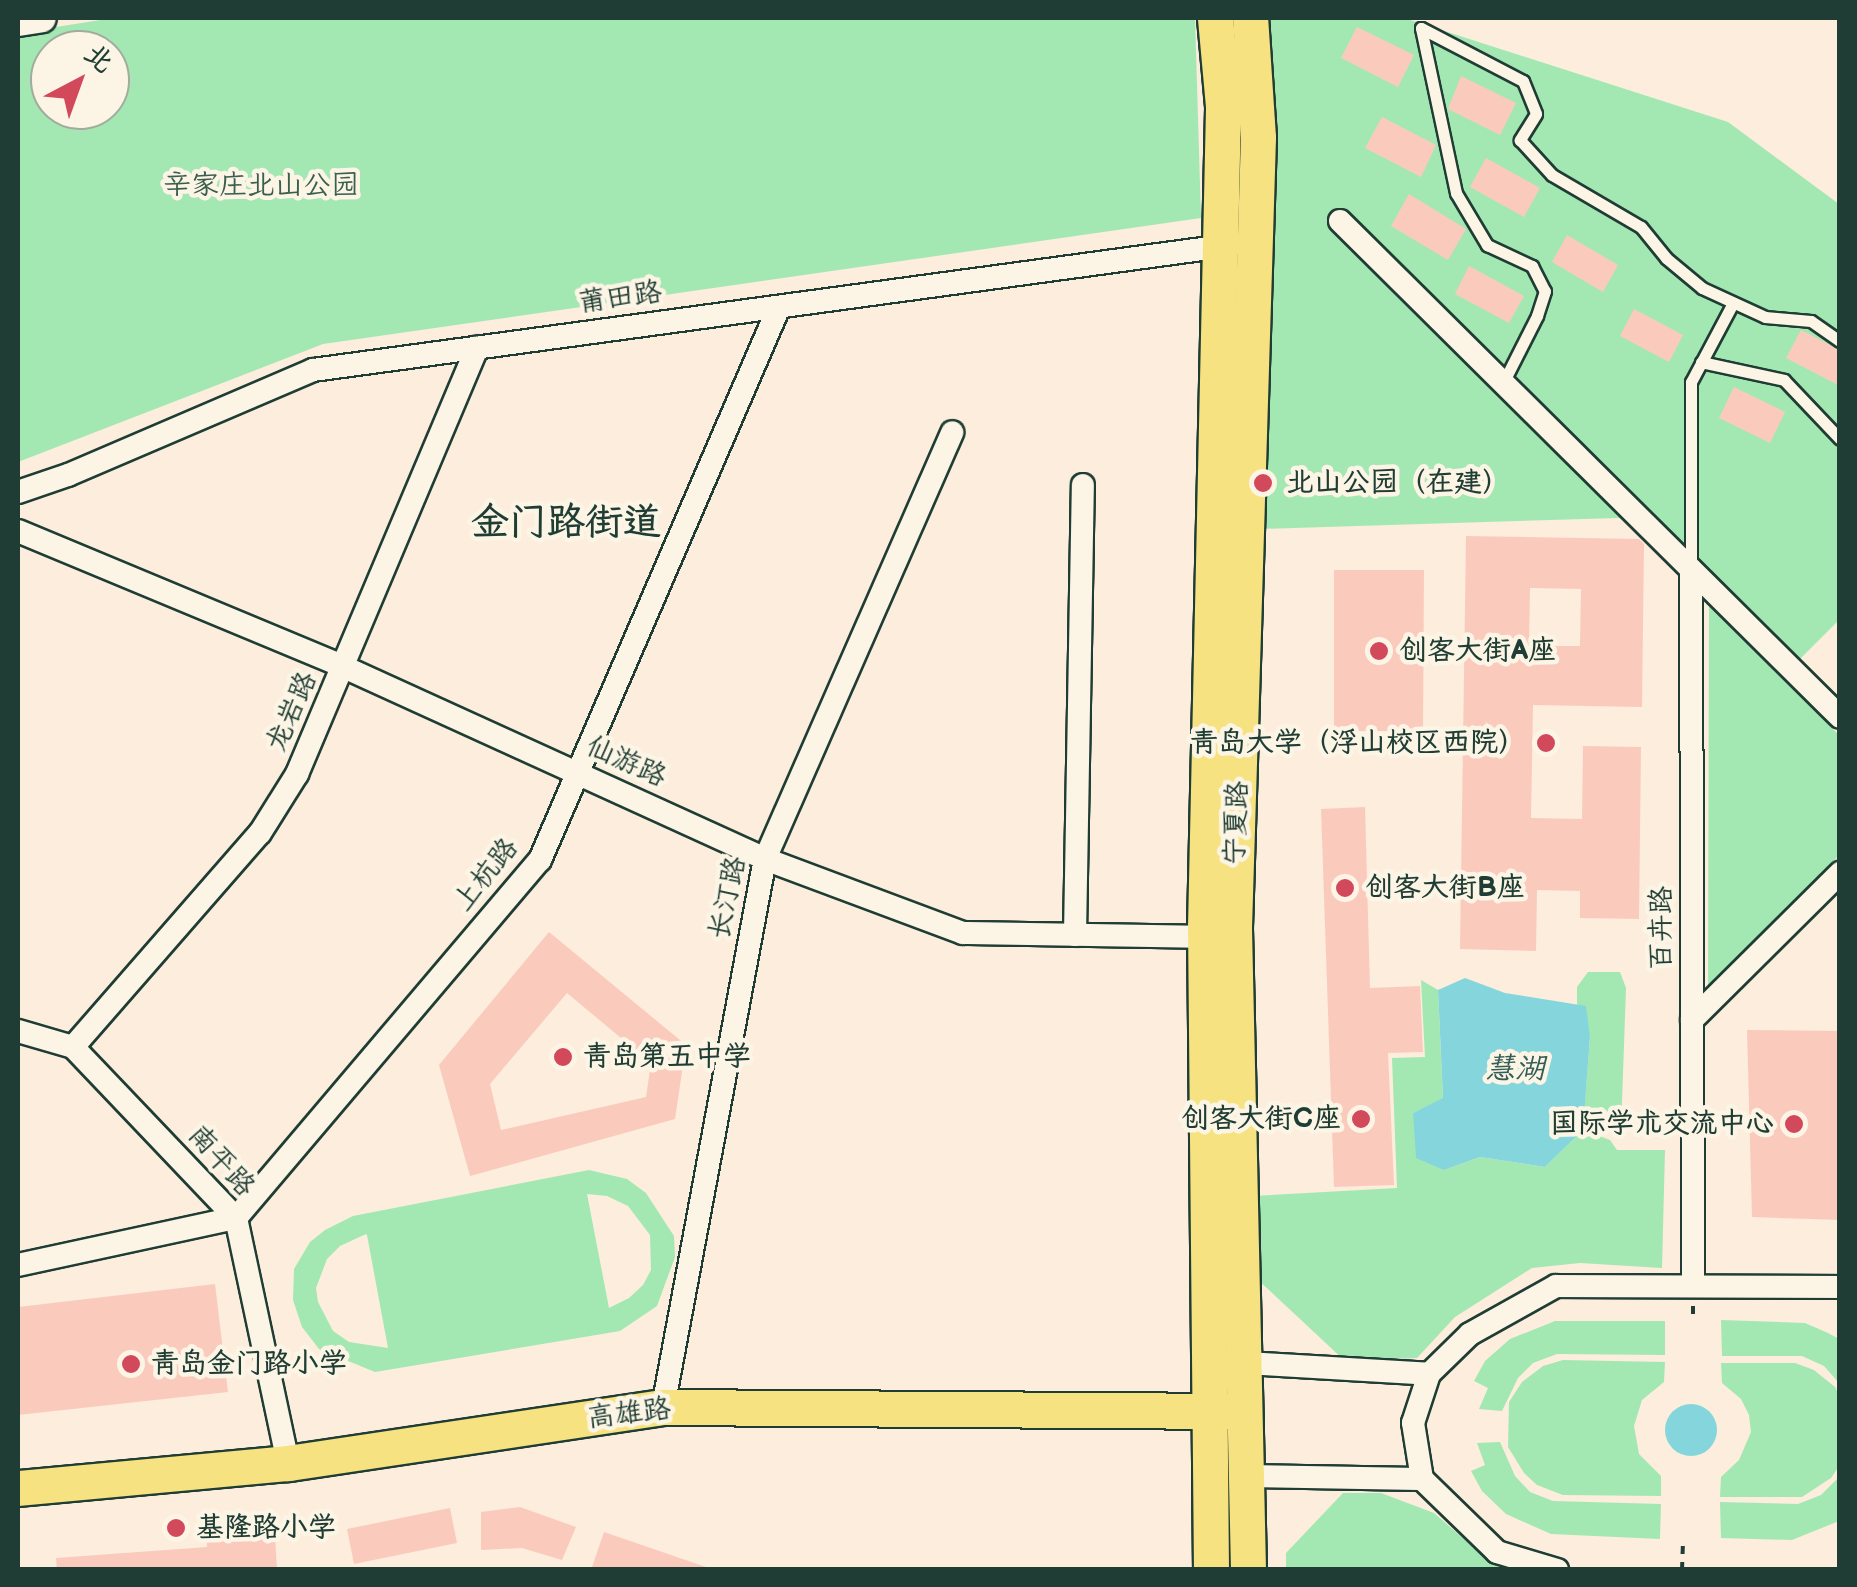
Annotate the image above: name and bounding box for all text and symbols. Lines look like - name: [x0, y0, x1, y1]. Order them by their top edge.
- north arrow: [30, 30, 130, 130]
- text: 北: [77, 37, 120, 80]
- park label: 辛家庄北山公园: [163, 169, 359, 203]
- street label: 莆田路: [576, 276, 664, 320]
- place label: 北山公园（在建）: [1286, 466, 1510, 500]
- marker: 北山公园（在建）: [1250, 470, 1276, 496]
- district label: 金门路街道: [471, 500, 661, 546]
- place label: 创客大街A座: [1399, 634, 1556, 668]
- marker: 创客大街A座: [1368, 640, 1390, 662]
- street label: 龙岩路: [260, 667, 324, 757]
- place label: 青岛大学（浮山校区西院）: [1190, 726, 1526, 760]
- street label: 仙游路: [581, 730, 671, 794]
- marker: 青岛大学（浮山校区西院）: [1535, 732, 1557, 754]
- street label: 宁夏路: [1219, 780, 1255, 866]
- street label: 上杭路: [447, 832, 525, 918]
- street label: 长汀路: [703, 853, 753, 943]
- place label: 创客大街B座: [1365, 871, 1525, 905]
- marker: 创客大街B座: [1334, 877, 1356, 899]
- street label: 百卉路: [1645, 886, 1679, 970]
- place label: 青岛第五中学: [583, 1040, 751, 1074]
- marker: 青岛第五中学: [552, 1046, 574, 1068]
- water label: 慧湖: [1485, 1051, 1545, 1087]
- place label: 创客大街C座: [1181, 1102, 1341, 1136]
- place label: 国际学术交流中心: [1550, 1107, 1774, 1141]
- marker: 创客大街C座: [1350, 1108, 1372, 1130]
- marker: 国际学术交流中心: [1783, 1113, 1805, 1135]
- street label: 南平路: [180, 1119, 262, 1203]
- place label: 青岛金门路小学: [151, 1347, 347, 1381]
- marker: 青岛金门路小学: [120, 1353, 142, 1375]
- street label: 高雄路: [585, 1392, 673, 1436]
- place label: 基隆路小学: [196, 1511, 336, 1545]
- marker: 基隆路小学: [165, 1517, 187, 1539]

